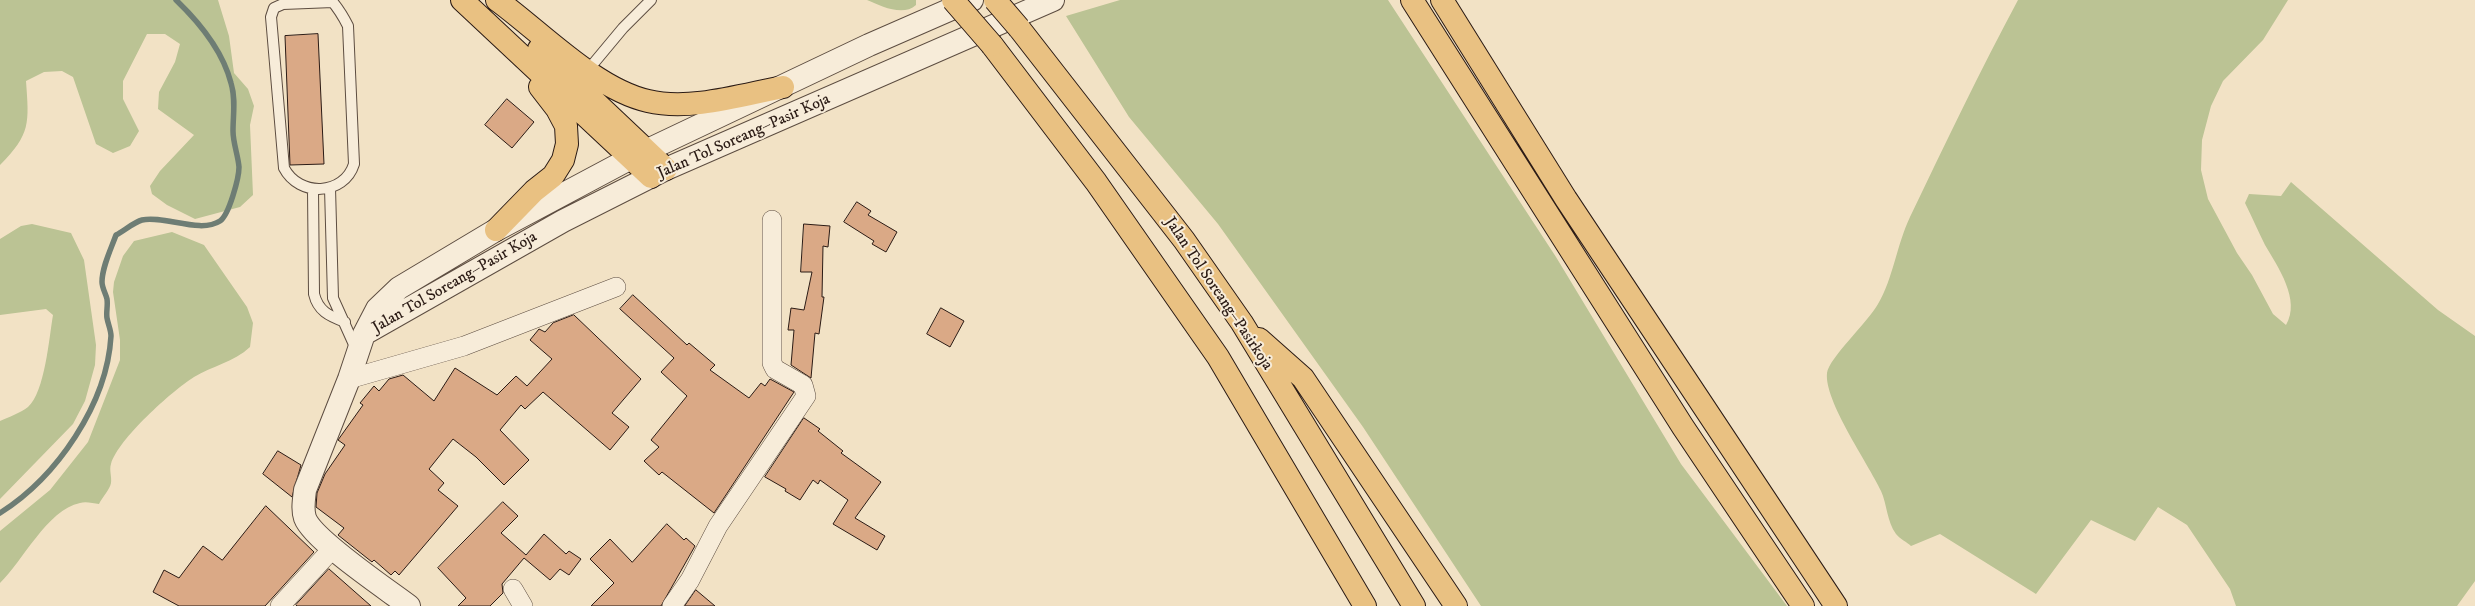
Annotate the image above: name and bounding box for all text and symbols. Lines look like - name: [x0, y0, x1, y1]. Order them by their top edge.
- street label: Jalan Tol Soreang–Pasir Koja: [655, 90, 833, 184]
- street label: Jalan Tol Soreang–Pasirkoja: [1160, 214, 1276, 374]
- street label: Jalan Tol Soreang–Pasir Koja: [369, 228, 541, 338]

